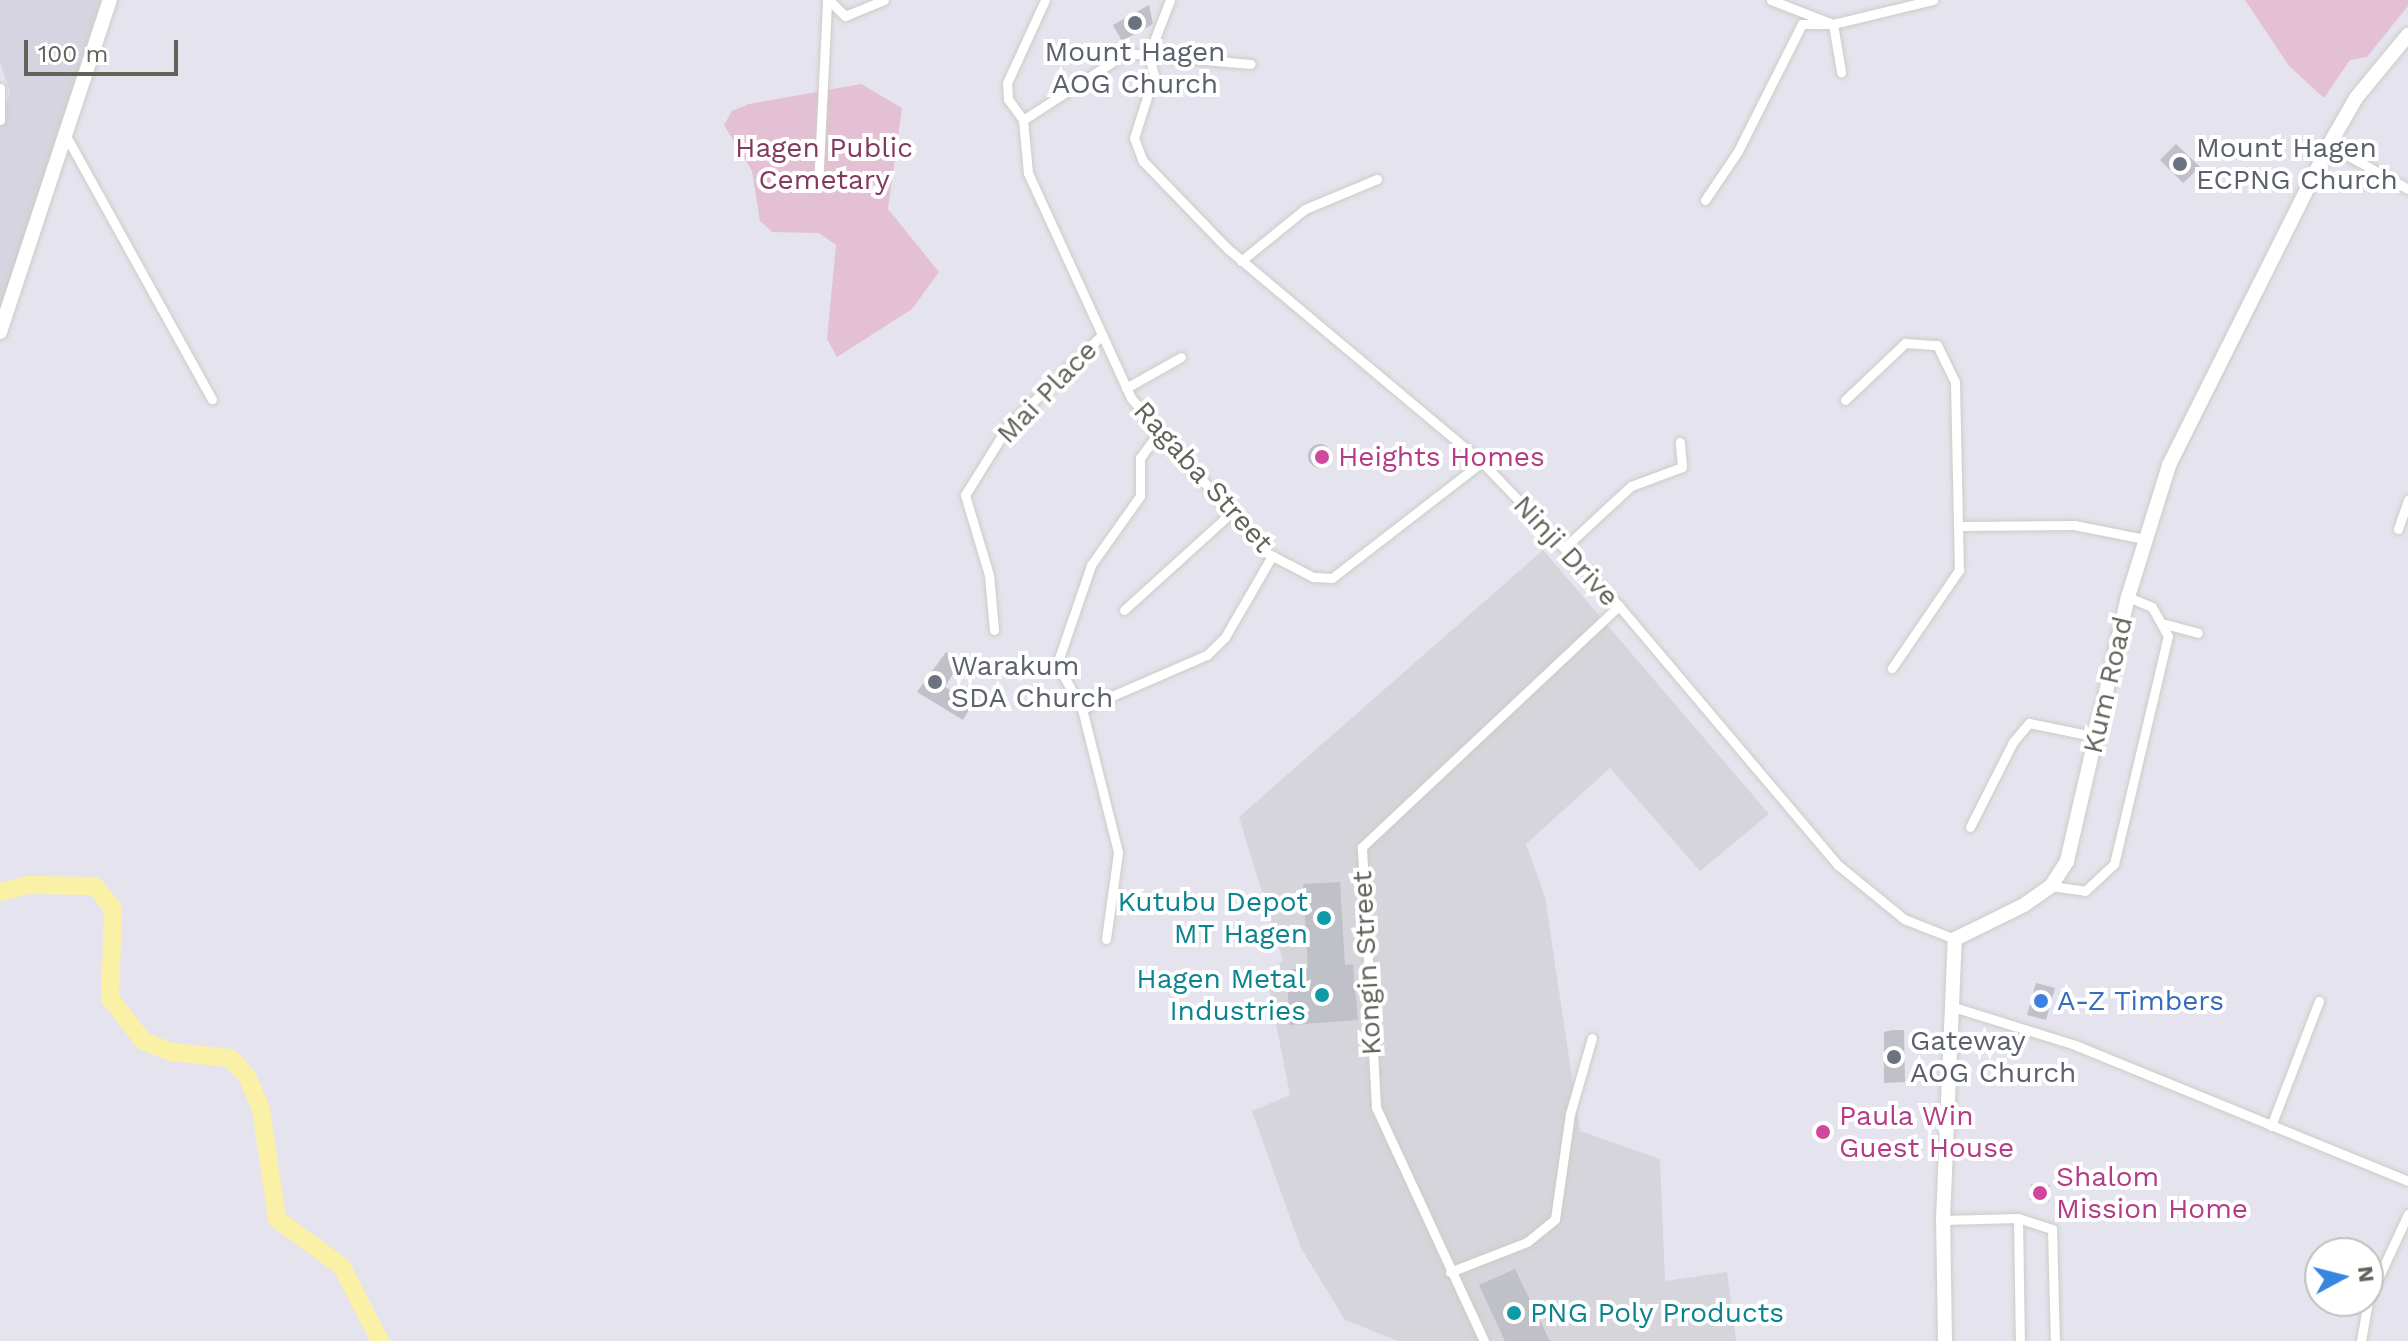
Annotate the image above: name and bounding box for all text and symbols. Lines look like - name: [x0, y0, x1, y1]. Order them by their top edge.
- marker: Mount Hagen AOG Church: [1126, 14, 1144, 32]
- scale bar: [28, 24, 182, 74]
- place label: Mount Hagen AOG Church: [1045, 35, 1225, 101]
- text: 100 m: [38, 40, 108, 68]
- park label: Hagen Public Cemetary: [735, 131, 913, 197]
- place label: Mount Hagen ECPNG Church: [2196, 131, 2398, 197]
- marker: Mount Hagen ECPNG Church: [2171, 155, 2189, 173]
- street label: Mai Place: [990, 334, 1104, 450]
- street label: Ragaba Street: [1126, 394, 1280, 560]
- place label: Heights Homes: [1338, 440, 1545, 474]
- marker: Heights Homes: [1313, 448, 1331, 466]
- street label: Ninji Drive: [1506, 489, 1626, 613]
- street label: Kum Road: [2076, 613, 2140, 757]
- place label: Warakum SDA Church: [951, 649, 1114, 715]
- marker: Warakum SDA Church: [926, 673, 944, 691]
- street label: Kongin Street: [1345, 870, 1389, 1056]
- place label: Kutubu Depot MT Hagen: [1117, 885, 1308, 951]
- marker: Kutubu Depot MT Hagen: [1315, 909, 1333, 927]
- place label: Hagen Metal Industries: [1136, 962, 1306, 1028]
- place label: A-Z Timbers: [2057, 984, 2225, 1018]
- marker: Hagen Metal Industries: [1313, 986, 1331, 1004]
- marker: A-Z Timbers: [2032, 992, 2050, 1010]
- place label: Gateway AOG Church: [1910, 1024, 2076, 1090]
- marker: Gateway AOG Church: [1885, 1048, 1903, 1066]
- place label: Paula Win Guest House: [1839, 1099, 2014, 1165]
- marker: Paula Win Guest House: [1814, 1123, 1832, 1141]
- place label: Shalom Mission Home: [2056, 1160, 2248, 1226]
- marker: Shalom Mission Home: [2031, 1184, 2049, 1202]
- north arrow: [2304, 1237, 2384, 1317]
- text: N: [2353, 1265, 2380, 1284]
- place label: PNG Poly Products: [1530, 1296, 1785, 1330]
- marker: PNG Poly Products: [1505, 1304, 1523, 1322]

